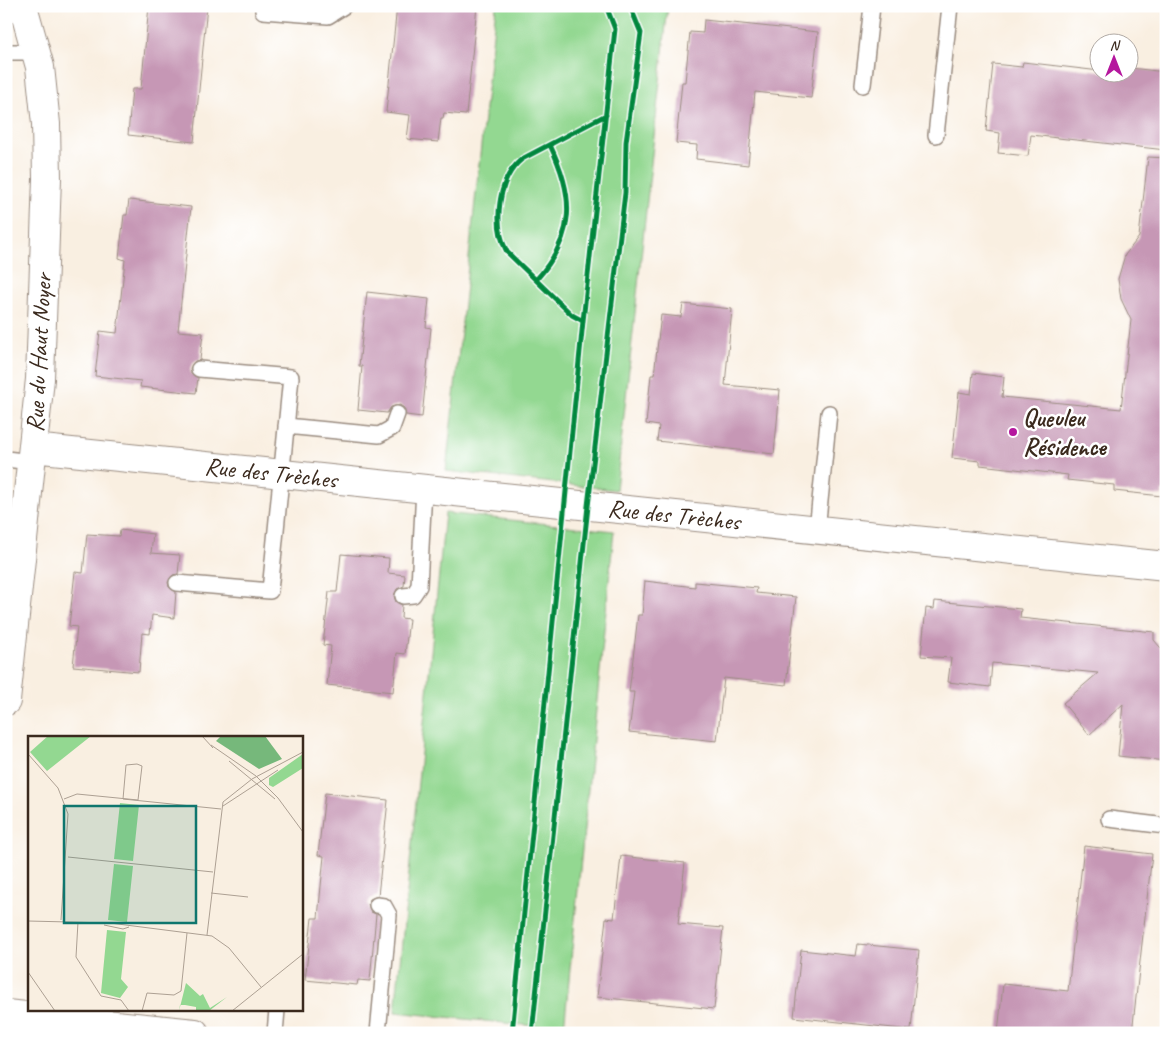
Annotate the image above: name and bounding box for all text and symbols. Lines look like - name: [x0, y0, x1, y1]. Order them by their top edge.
- north arrow: [1090, 32, 1140, 82]
- text: N: [1110, 37, 1121, 54]
- street label: Rue du Haut Noyer: [19, 270, 59, 433]
- place label: Queuleu Résidence: [1023, 402, 1107, 463]
- marker: Queuleu Résidence: [1007, 426, 1019, 438]
- street label: Rue des Trèches: [203, 450, 341, 496]
- street label: Rue des Trèches: [606, 492, 744, 538]
- inset map: [28, 736, 302, 1012]

